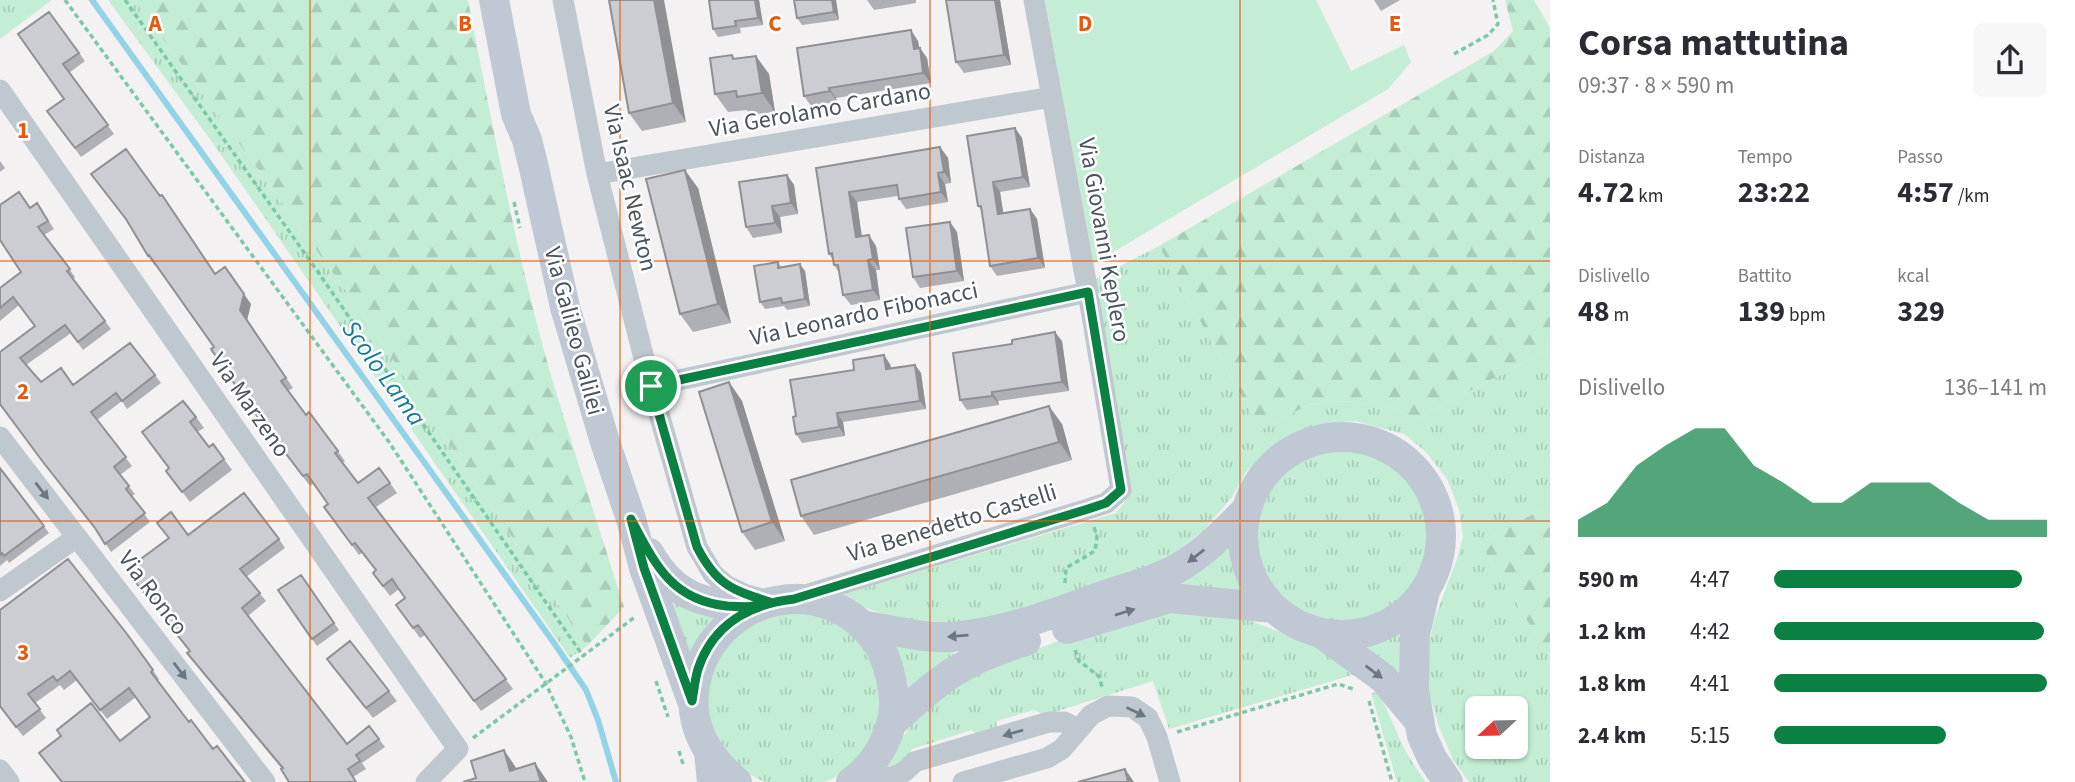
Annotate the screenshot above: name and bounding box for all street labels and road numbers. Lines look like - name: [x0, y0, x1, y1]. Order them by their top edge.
- street label: Via Gerolamo Cardano: [707, 73, 933, 147]
- street label: Via Isaac Newton: [594, 101, 666, 275]
- street label: Via Giovanni Keplero: [1069, 135, 1139, 345]
- street label: Via Galileo Galilei: [535, 243, 613, 419]
- street label: Via Leonardo Fibonacci: [747, 273, 981, 355]
- street label: Via Marzeno: [201, 345, 299, 465]
- street label: Via Benedetto Castelli: [843, 474, 1061, 572]
- street label: Via Ronco: [109, 543, 197, 643]

